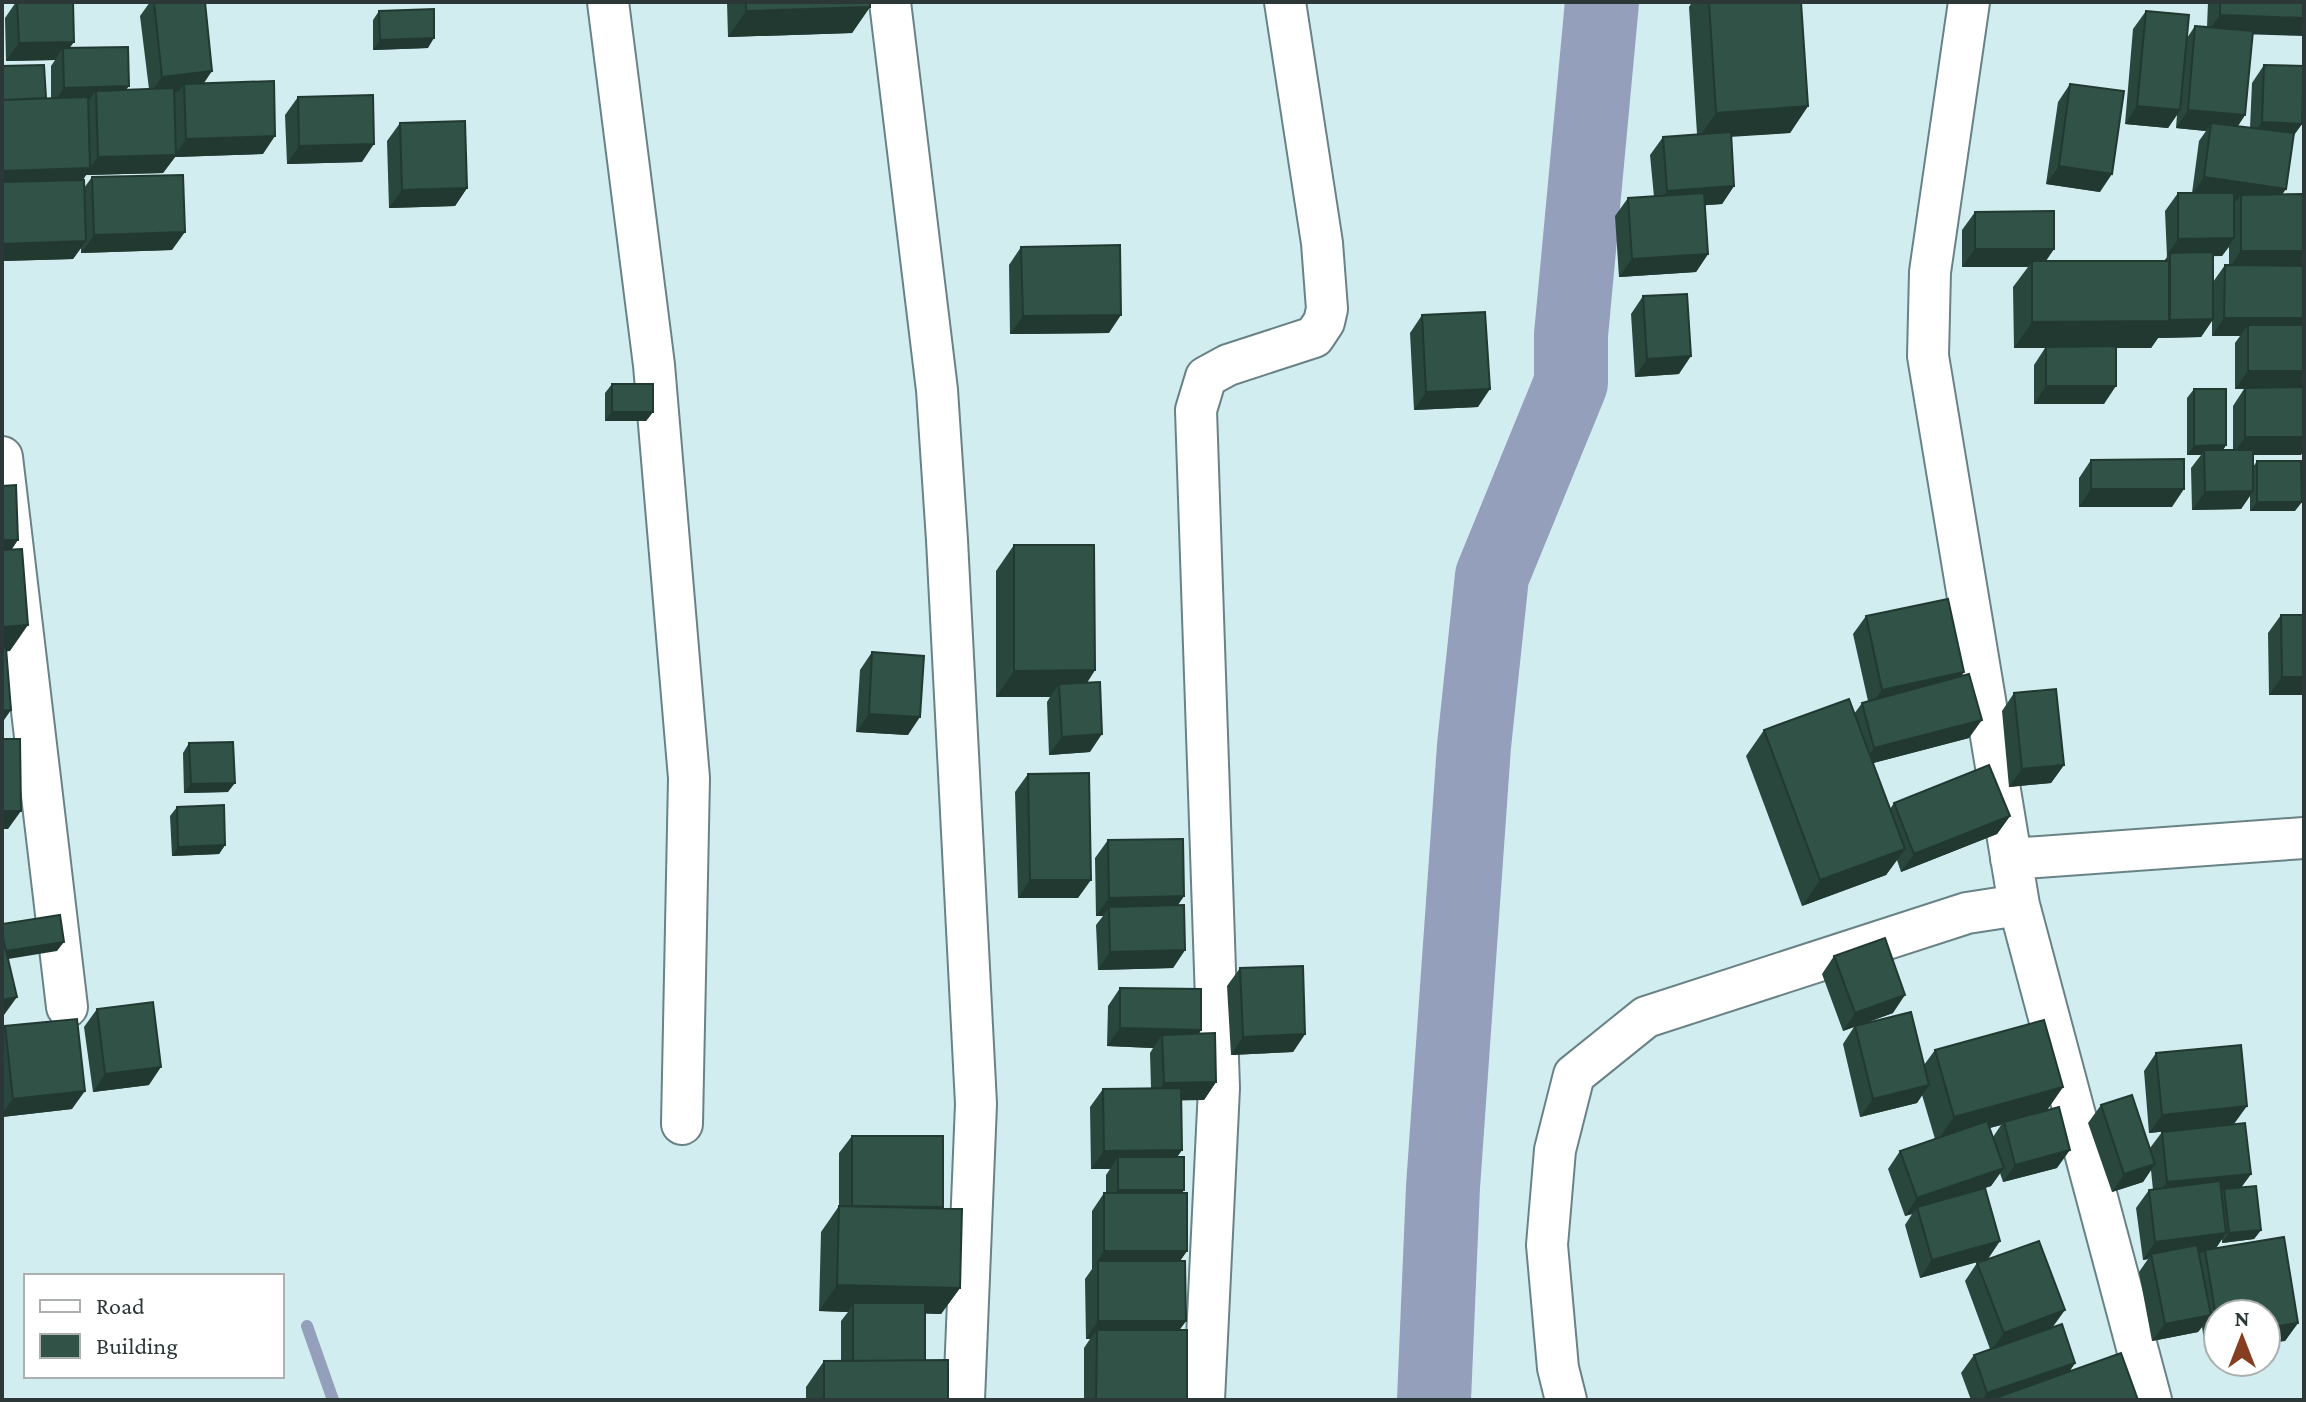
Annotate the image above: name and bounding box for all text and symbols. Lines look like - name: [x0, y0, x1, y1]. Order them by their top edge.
- legend: [24, 1274, 284, 1378]
- text: Road: [96, 1292, 145, 1319]
- north arrow: [2202, 1298, 2282, 1378]
- text: N: [2235, 1306, 2250, 1331]
- text: Building: [96, 1332, 178, 1359]

